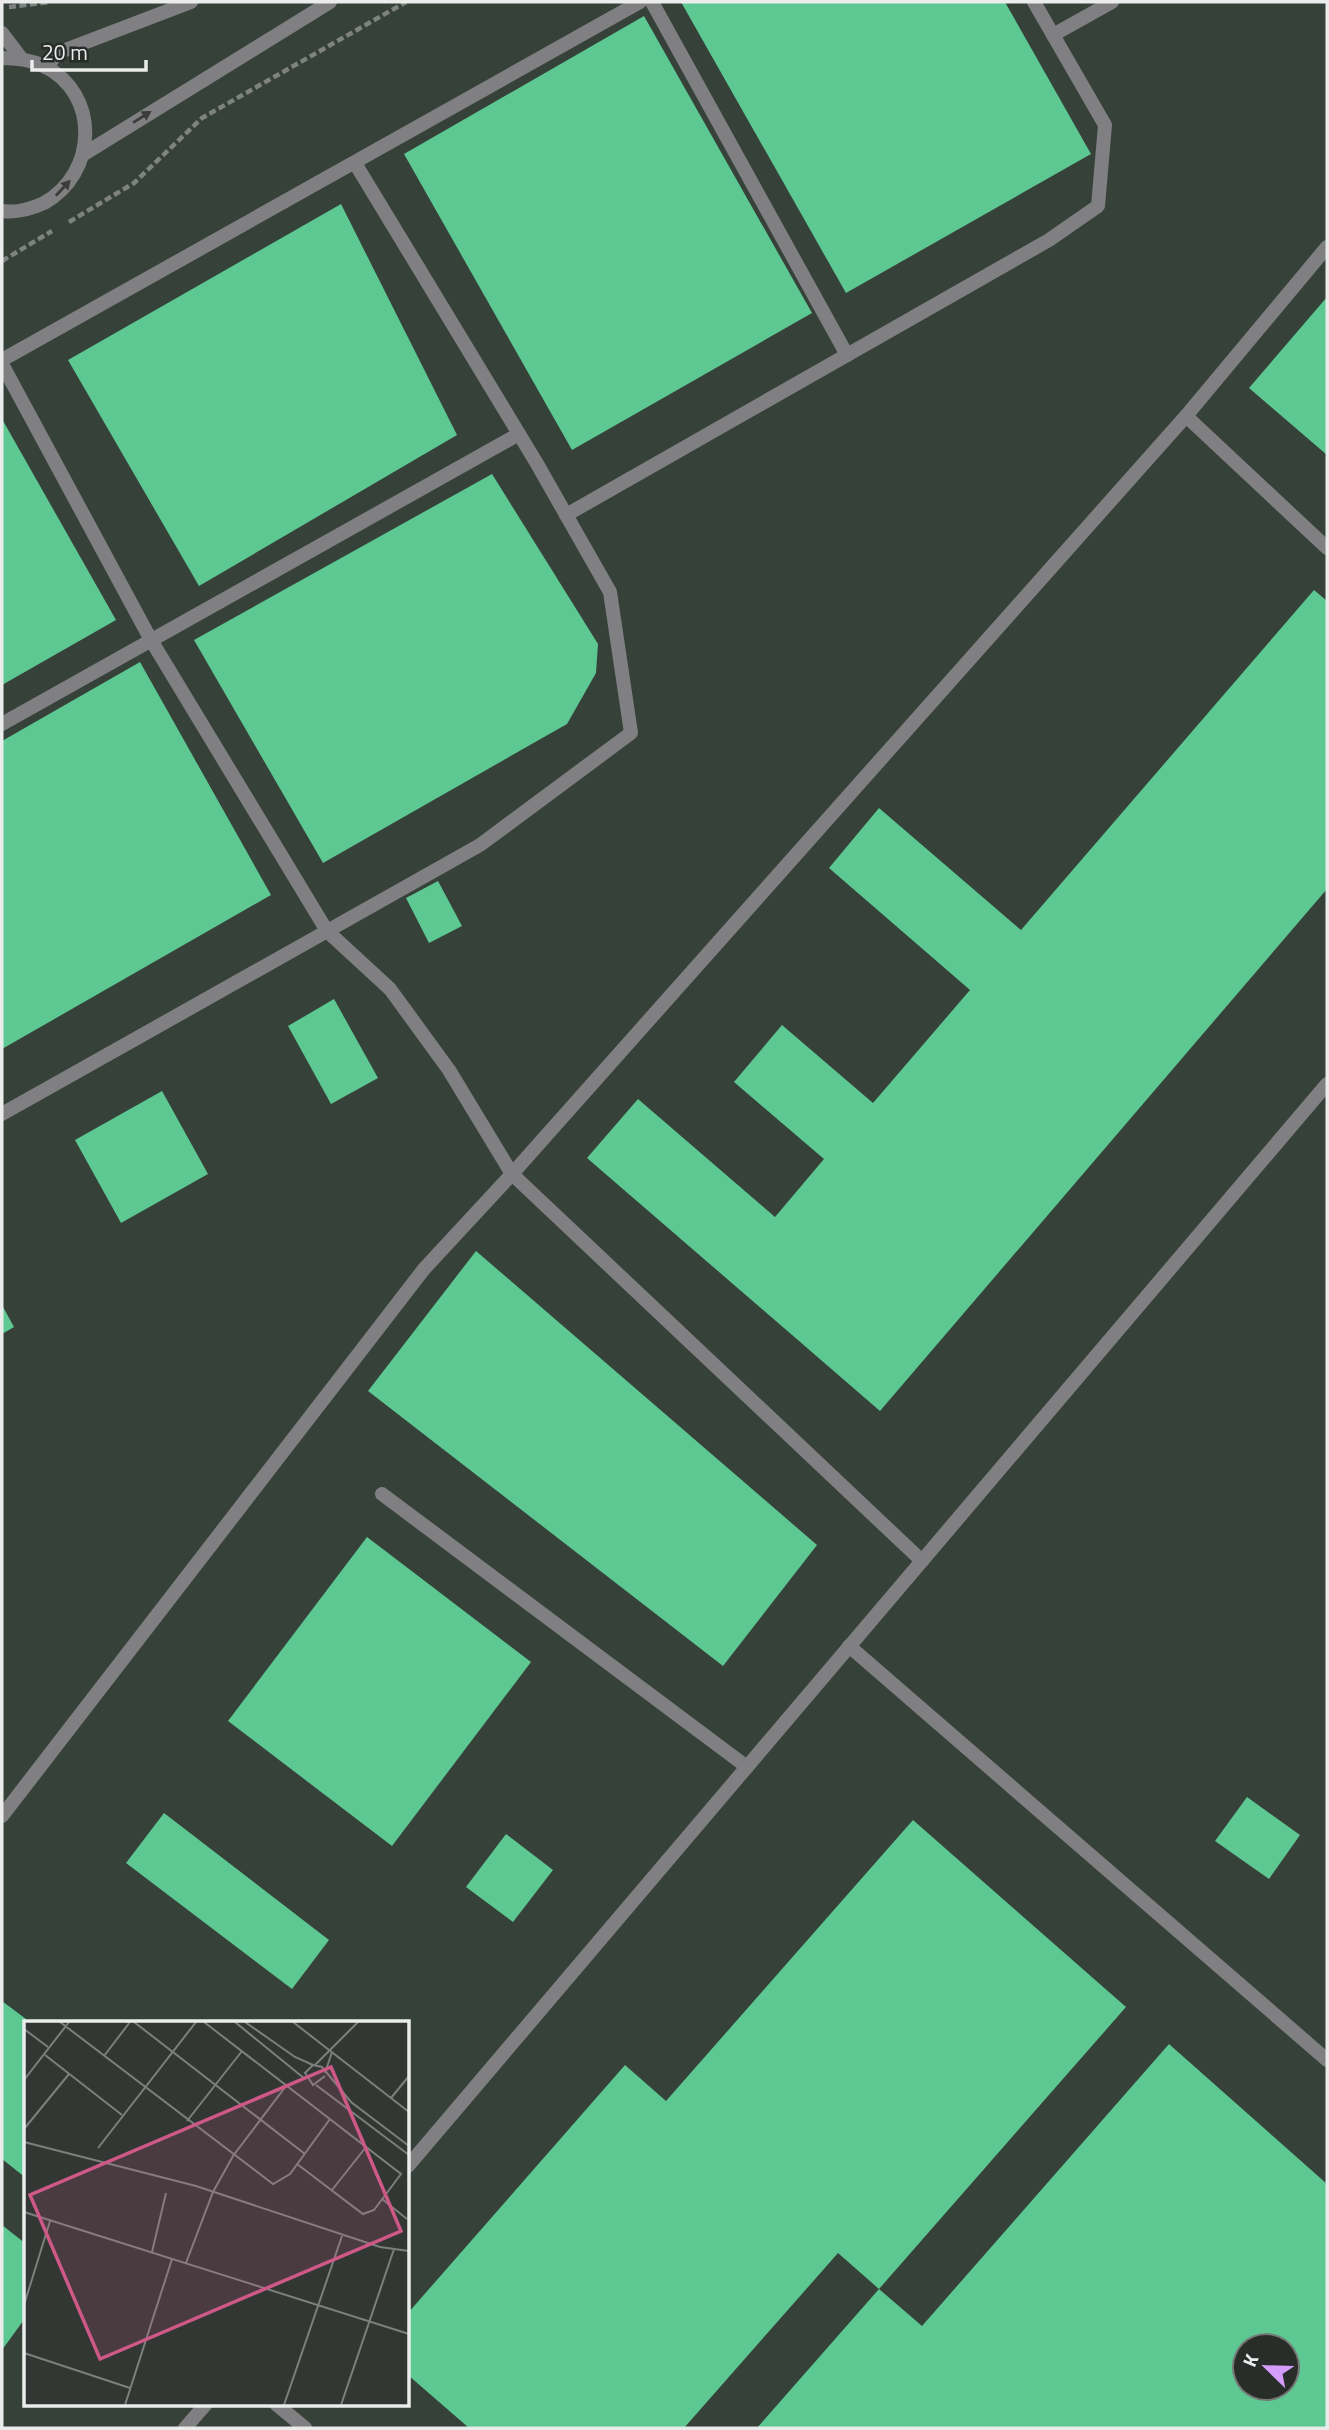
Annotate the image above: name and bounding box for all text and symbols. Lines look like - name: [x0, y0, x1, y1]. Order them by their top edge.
- scale bar: [32, 28, 145, 72]
- text: 20 m: [42, 36, 88, 68]
- one-way arrow: [132, 111, 151, 124]
- one-way arrow: [55, 179, 71, 197]
- inset map: [24, 2021, 410, 2406]
- north arrow: [1231, 2332, 1301, 2402]
- text: K: [1234, 2349, 1265, 2371]

